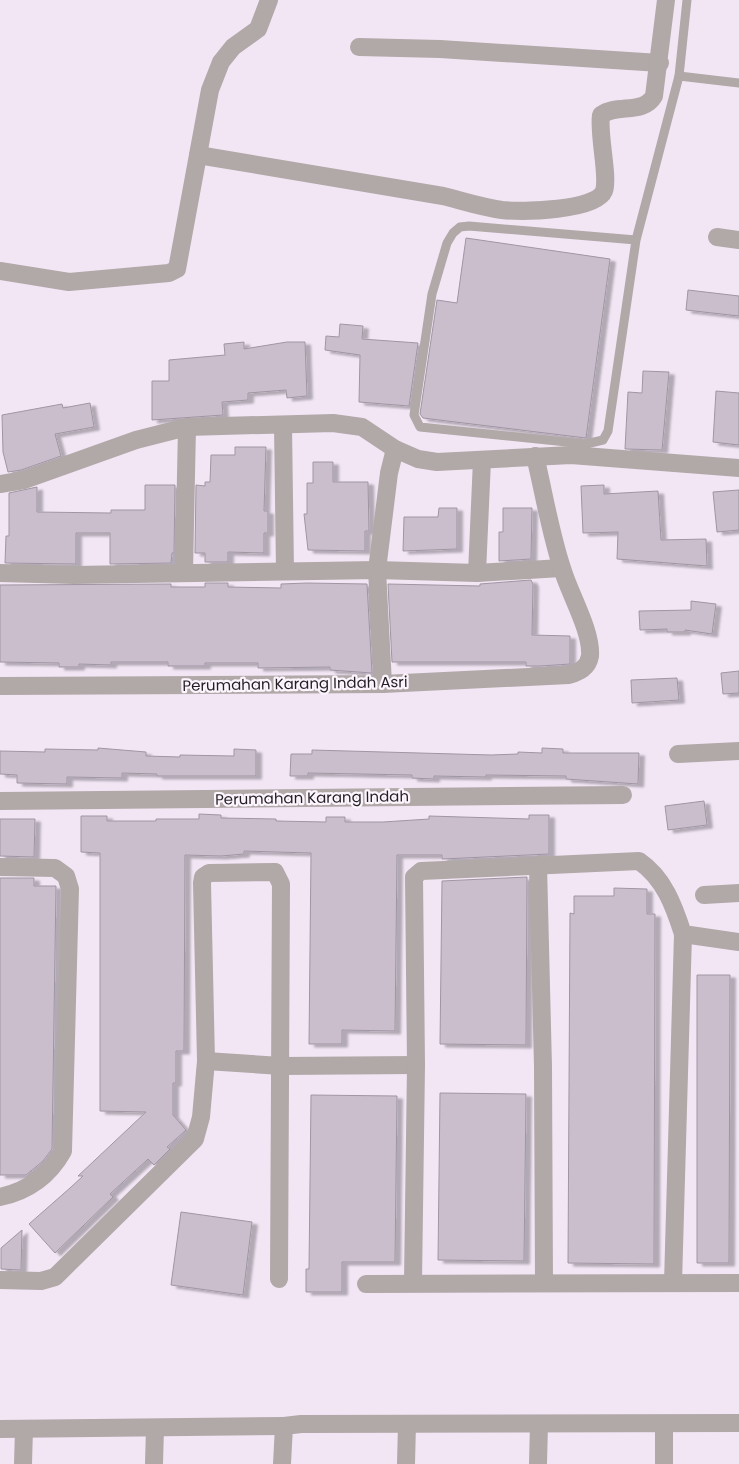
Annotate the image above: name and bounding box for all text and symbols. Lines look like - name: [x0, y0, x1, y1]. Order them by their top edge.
- street label: Perumahan Karang Indah Asri: [182, 671, 408, 696]
- street label: Perumahan Karang Indah: [215, 785, 409, 810]

